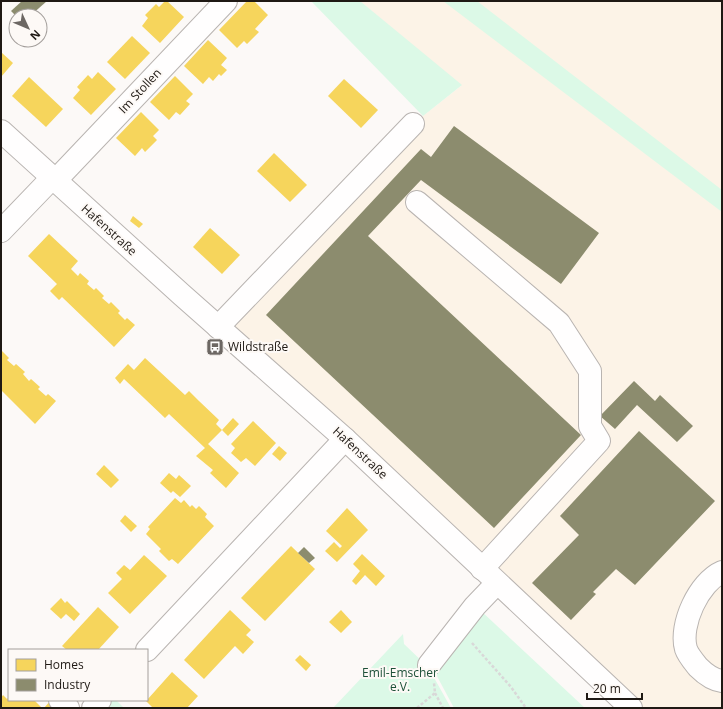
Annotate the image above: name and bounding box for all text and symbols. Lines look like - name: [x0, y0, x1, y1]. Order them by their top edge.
- north arrow: [8, 8, 48, 48]
- text: N: [27, 27, 44, 44]
- street label: Im Stollen: [114, 64, 165, 117]
- street label: Hafenstraße: [78, 200, 141, 259]
- bus stop icon: Wildstraße: [205, 337, 225, 357]
- place label: Wildstraße: [228, 338, 289, 355]
- street label: Hafenstraße: [329, 423, 392, 483]
- legend: [8, 649, 148, 701]
- text: Homes: [44, 656, 84, 673]
- park label: Emil-Emscher e.V.: [362, 664, 438, 695]
- scale bar: [587, 675, 642, 701]
- text: Industry: [44, 676, 91, 693]
- text: 20 m: [593, 680, 621, 697]

